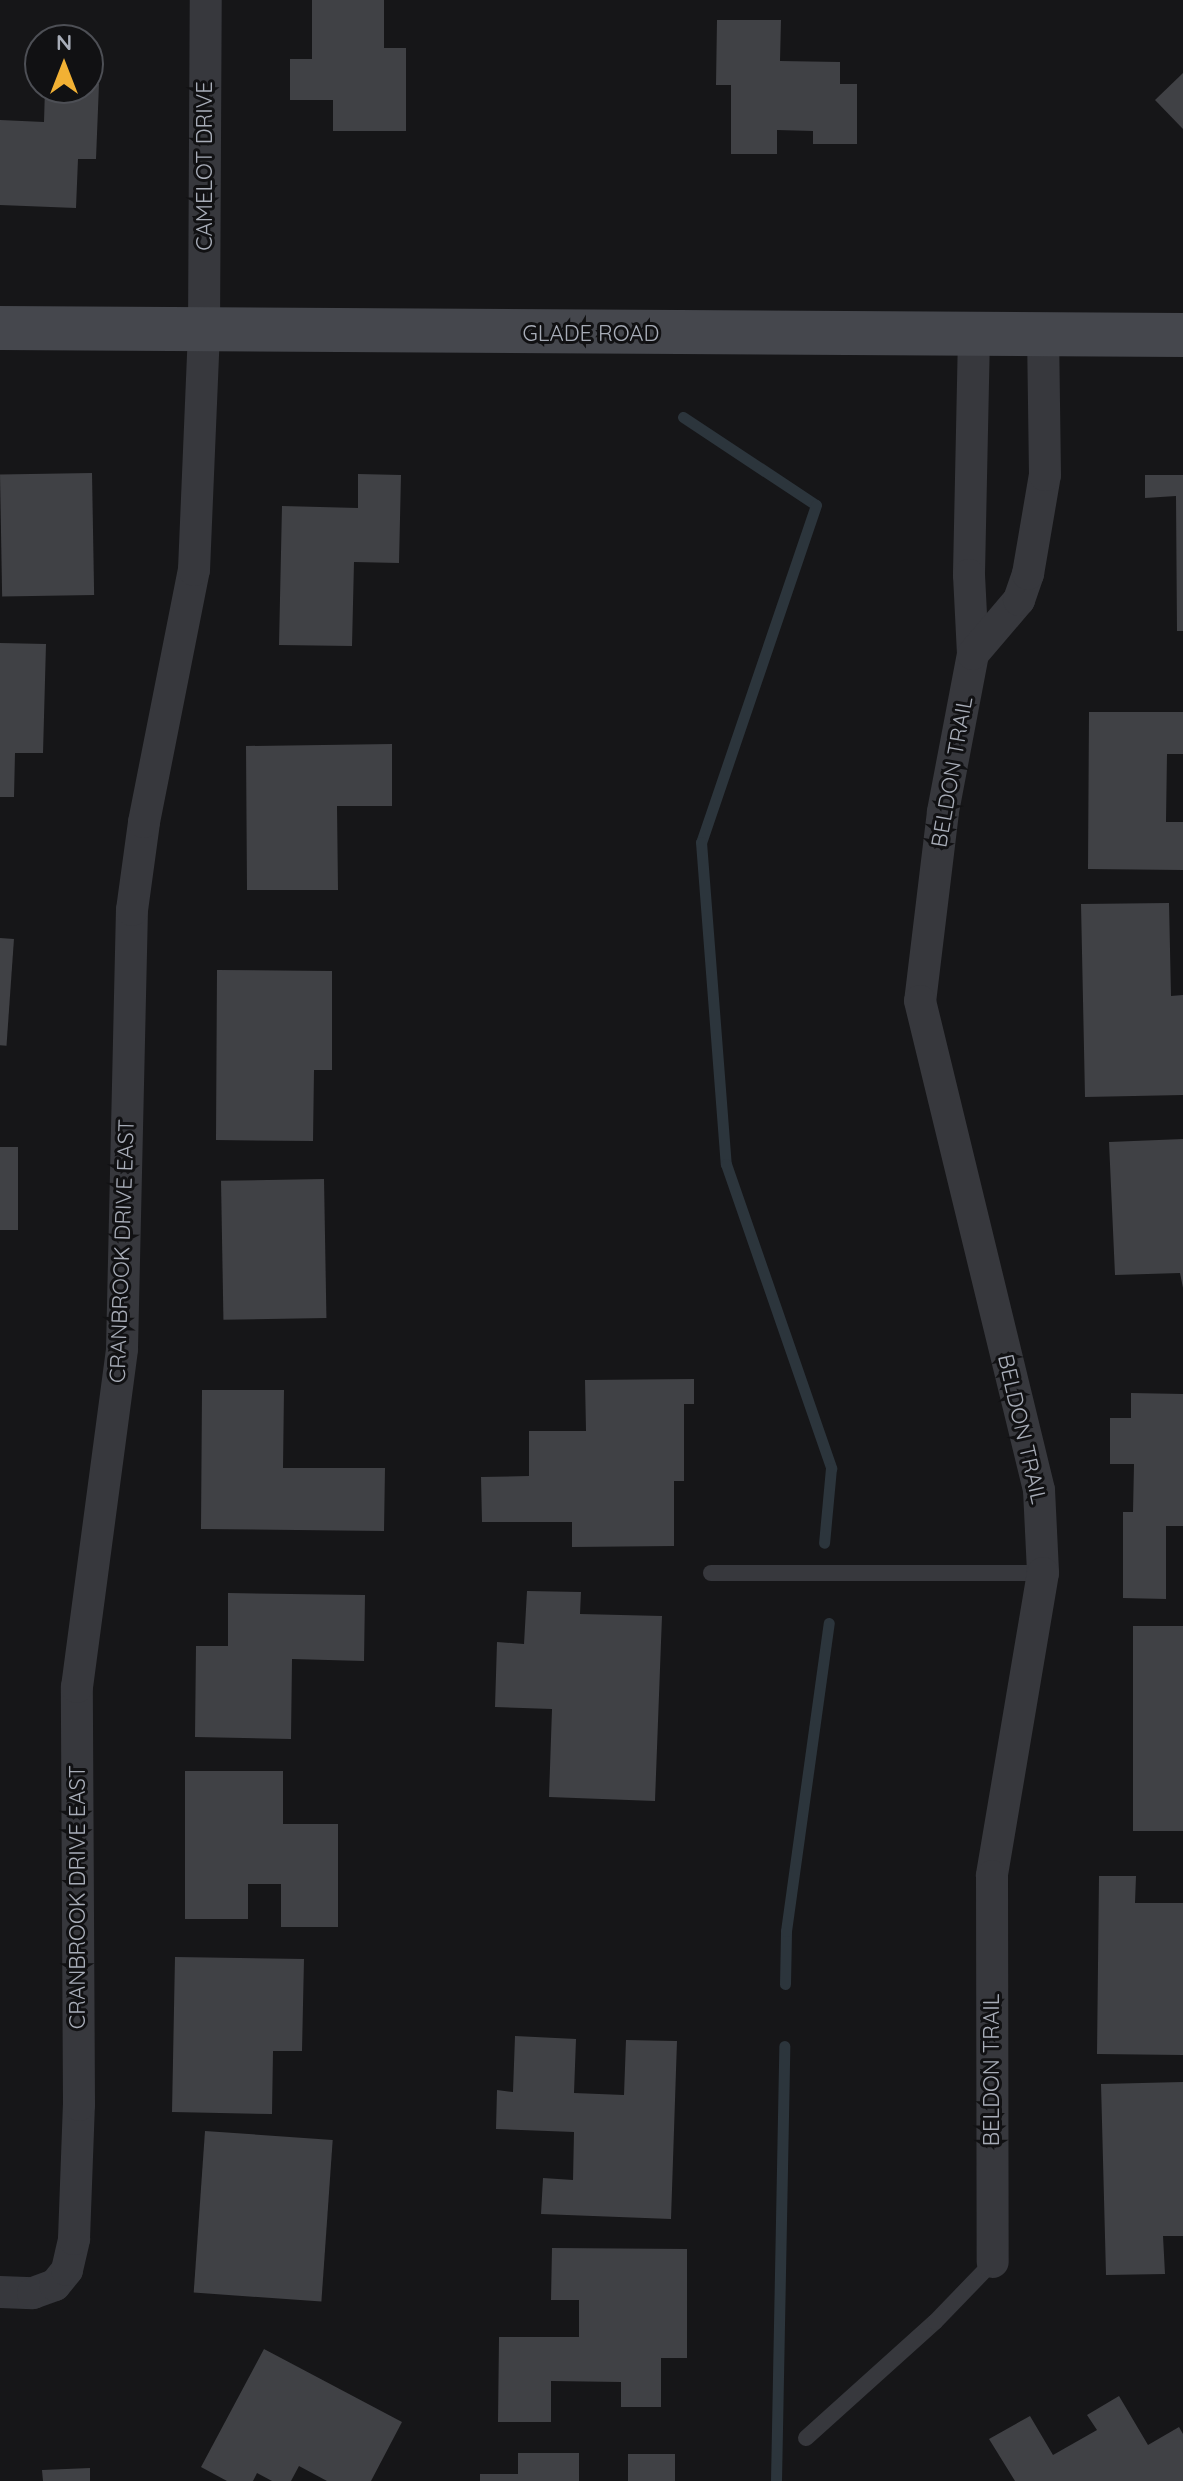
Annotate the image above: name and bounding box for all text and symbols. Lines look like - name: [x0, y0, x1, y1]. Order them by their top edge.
- north arrow: [24, 24, 104, 104]
- text: N: [56, 28, 72, 56]
- street label: CAMELOT DRIVE: [192, 81, 218, 251]
- street label: GLADE ROAD: [523, 321, 659, 347]
- street label: BELDON TRAIL: [926, 695, 978, 849]
- street label: CRANBROOK DRIVE EAST: [104, 1118, 140, 1384]
- street label: BELDON TRAIL: [992, 1352, 1052, 1506]
- street label: CRANBROOK DRIVE EAST: [65, 1765, 91, 2029]
- street label: BELDON TRAIL: [979, 1994, 1005, 2146]

